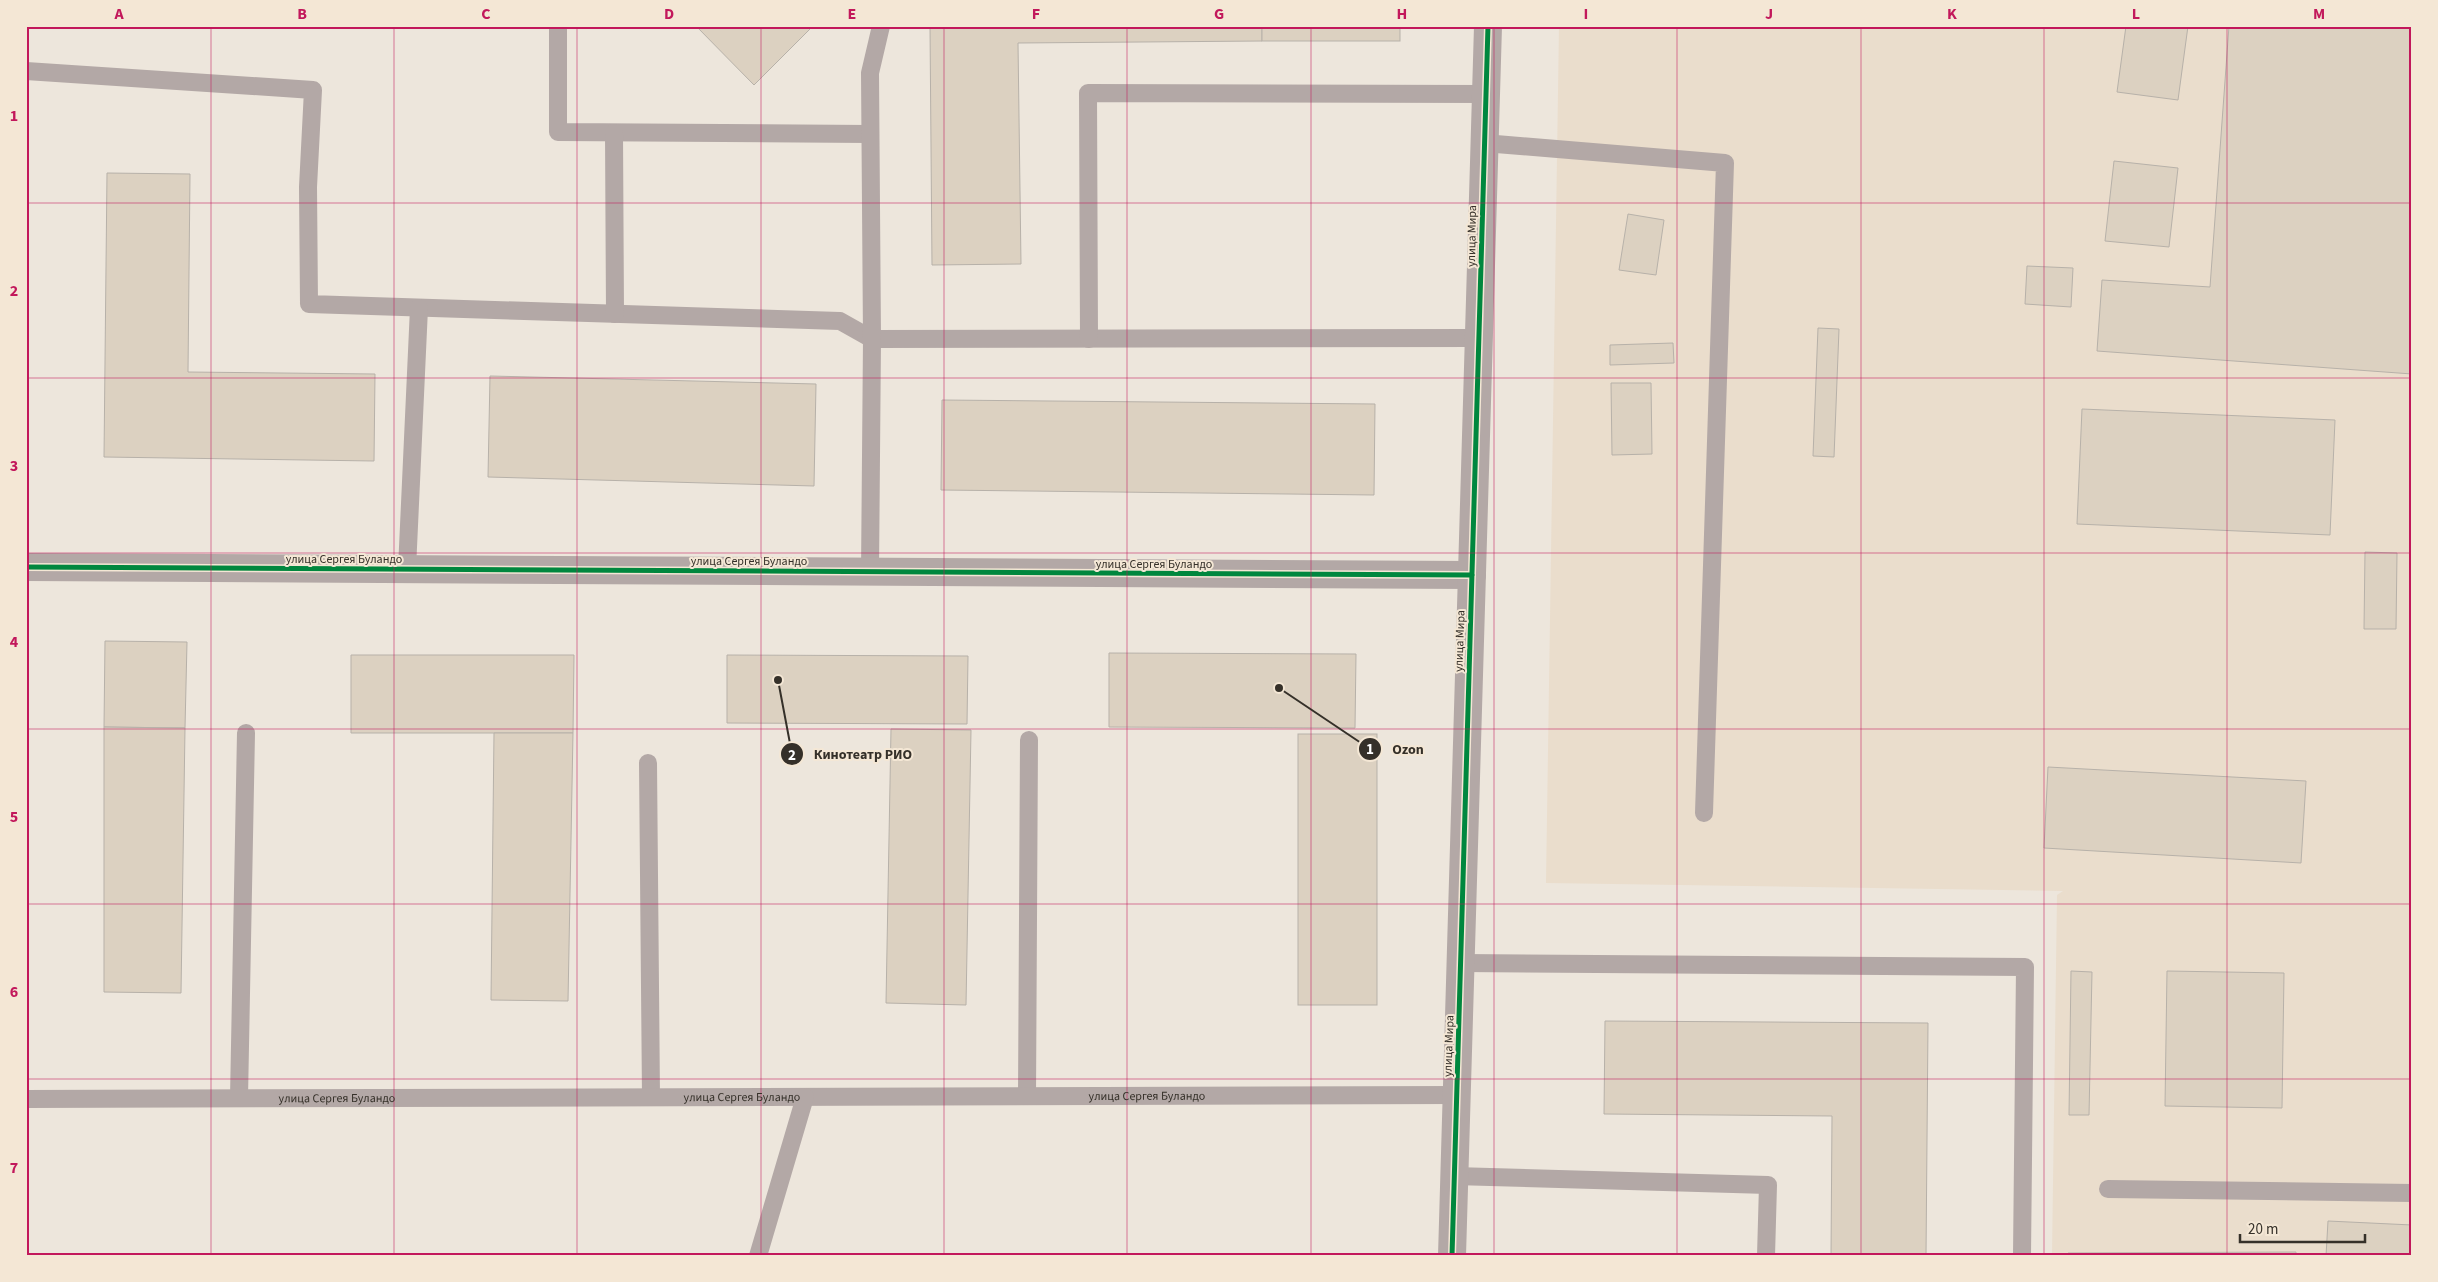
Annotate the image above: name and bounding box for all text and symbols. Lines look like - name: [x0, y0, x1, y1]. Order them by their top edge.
- text: A: [113, 3, 124, 25]
- text: B: [297, 3, 307, 25]
- text: C: [481, 3, 491, 25]
- text: D: [664, 3, 674, 25]
- text: E: [848, 3, 856, 25]
- text: F: [1032, 3, 1040, 25]
- text: G: [1214, 3, 1224, 25]
- text: H: [1397, 3, 1407, 25]
- text: I: [1584, 3, 1588, 25]
- text: J: [1765, 3, 1773, 25]
- text: K: [1947, 3, 1957, 25]
- text: L: [2132, 3, 2140, 25]
- text: M: [2313, 3, 2325, 25]
- text: 1: [10, 105, 18, 127]
- street label: улица Мира: [1463, 205, 1481, 267]
- text: 2: [10, 280, 18, 302]
- text: 3: [10, 455, 18, 477]
- street label: улица Сергея Буландо: [286, 551, 402, 568]
- street label: улица Сергея Буландо: [691, 553, 807, 570]
- street label: улица Сергея Буландо: [1096, 556, 1212, 573]
- street label: улица Мира: [1450, 610, 1470, 672]
- text: 4: [10, 631, 19, 653]
- callout: Ozon: [1357, 735, 1434, 764]
- text: 1: [1366, 739, 1374, 760]
- callout: Кинотеатр РИО: [779, 740, 923, 769]
- text: Ozon: [1392, 740, 1424, 760]
- text: 2: [788, 745, 796, 766]
- text: Кинотеатр РИО: [814, 745, 912, 765]
- text: 5: [10, 806, 18, 828]
- text: 6: [10, 981, 18, 1003]
- street label: улица Мира: [1439, 1015, 1459, 1077]
- street label: улица Сергея Буландо: [1089, 1087, 1205, 1105]
- street label: улица Сергея Буландо: [684, 1088, 800, 1106]
- street label: улица Сергея Буландо: [279, 1089, 395, 1107]
- text: 7: [10, 1157, 18, 1179]
- scale bar: [2240, 1212, 2366, 1244]
- text: 20 m: [2248, 1219, 2278, 1240]

